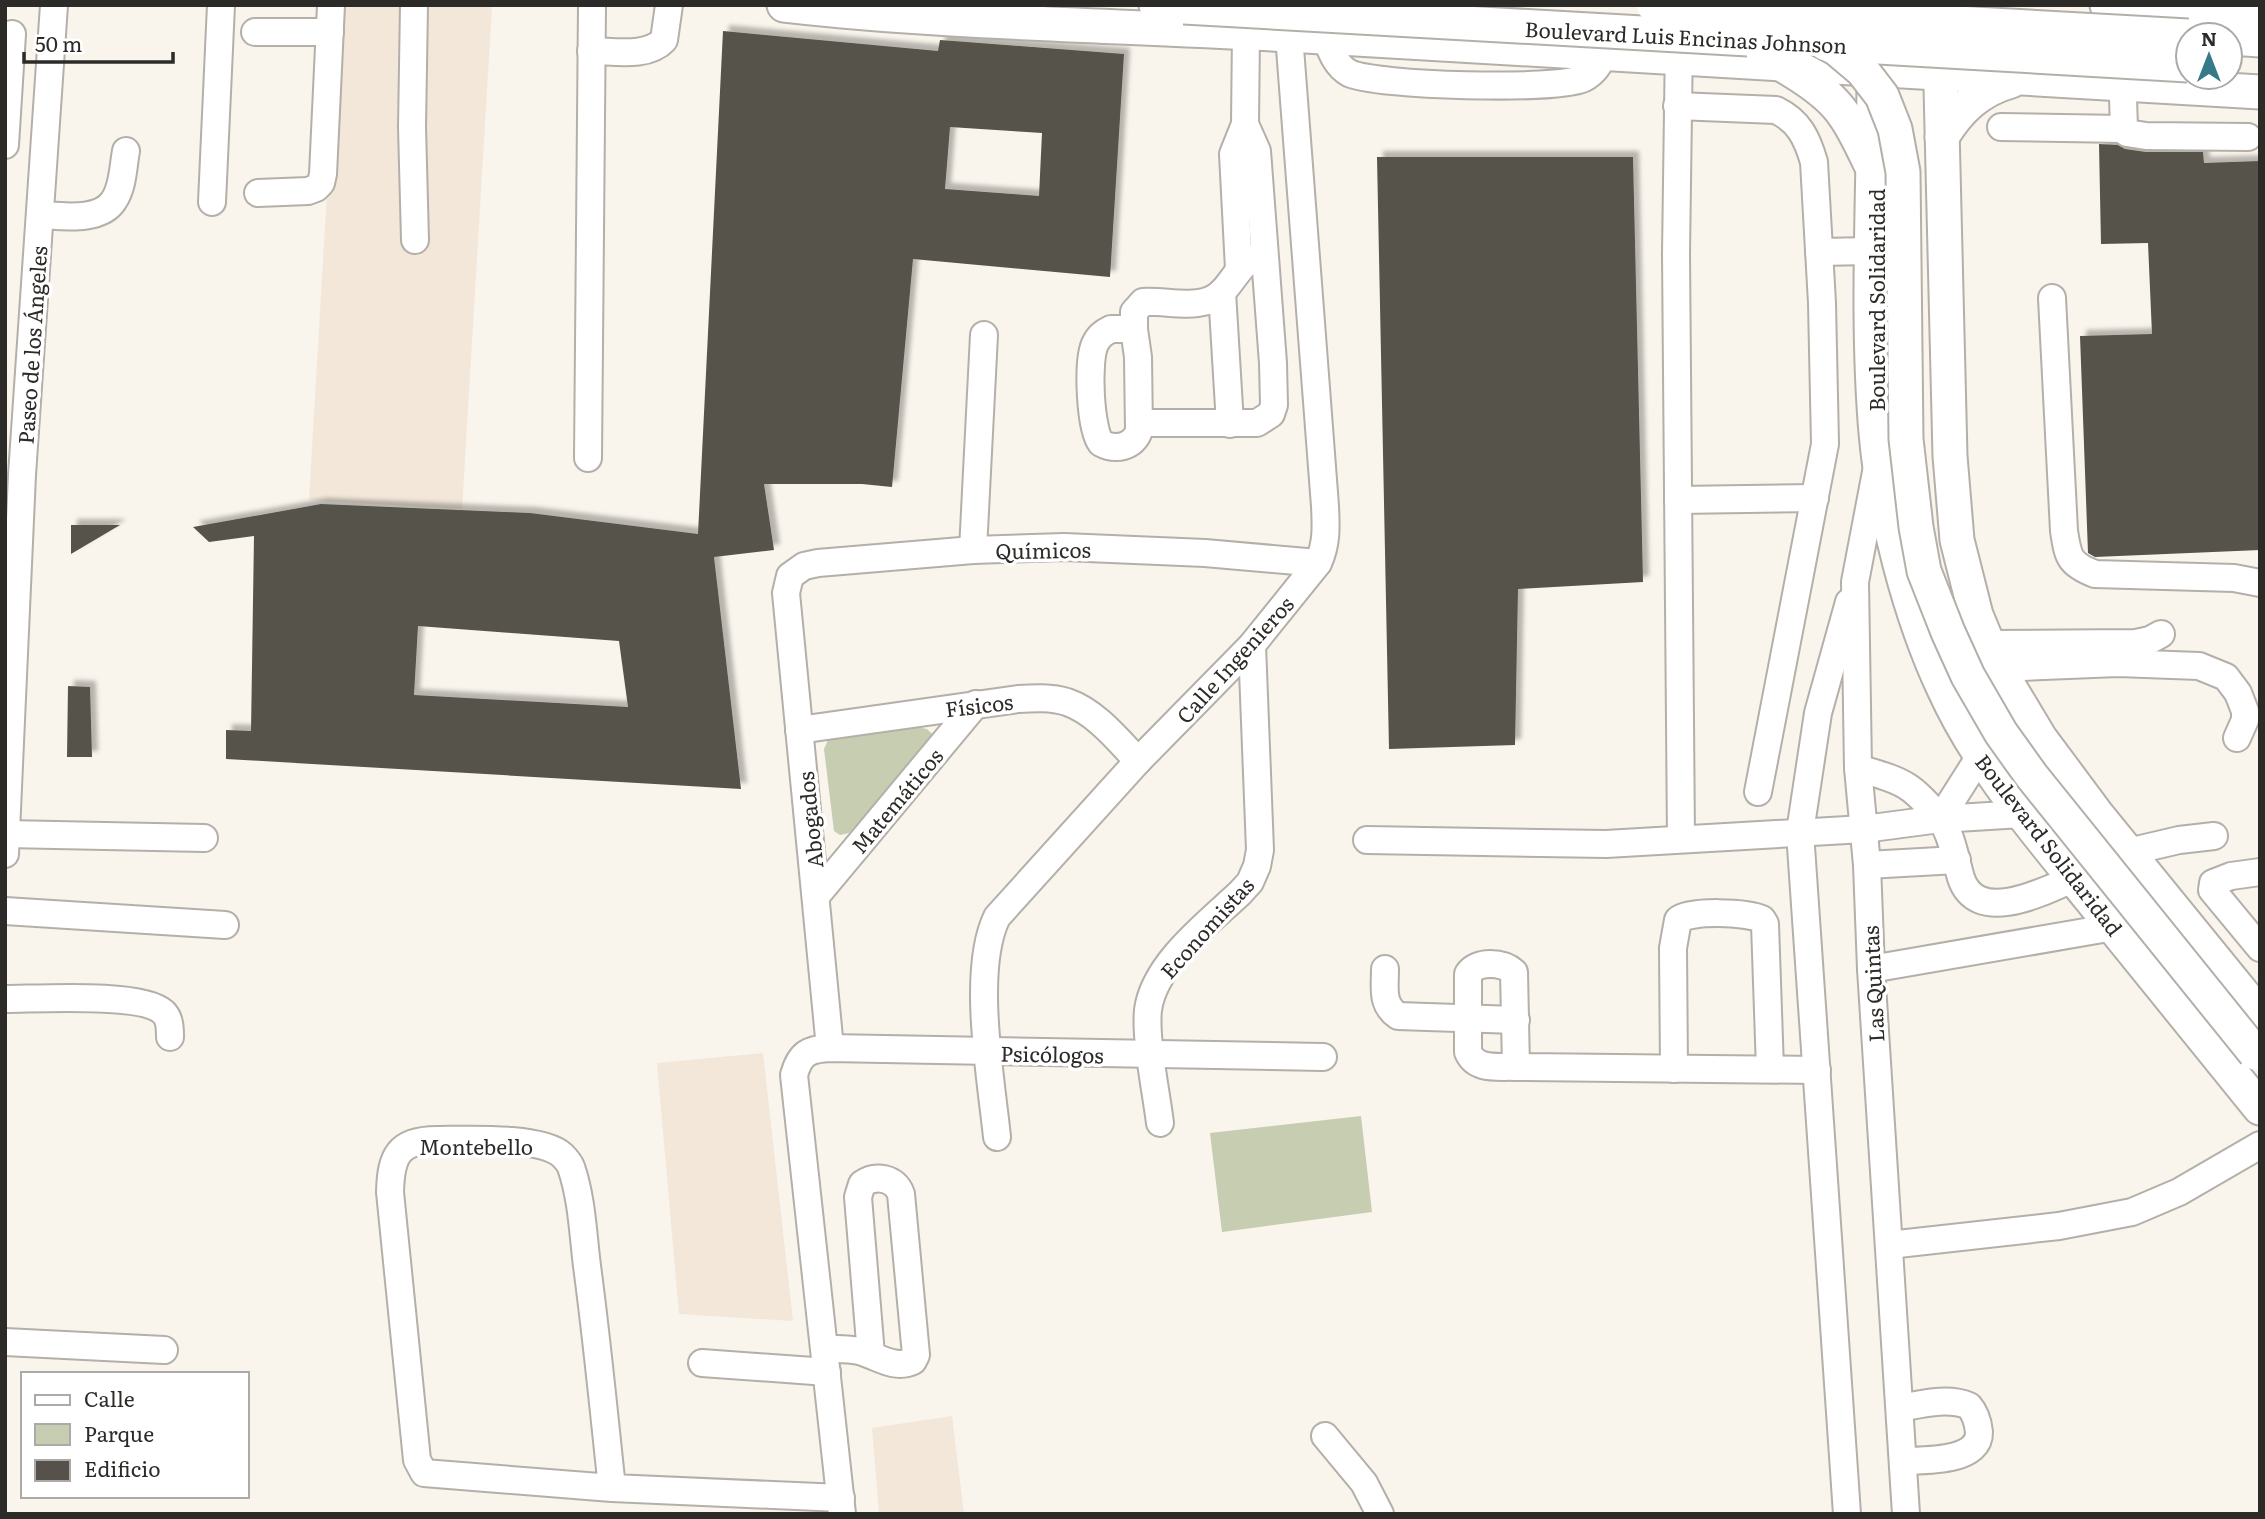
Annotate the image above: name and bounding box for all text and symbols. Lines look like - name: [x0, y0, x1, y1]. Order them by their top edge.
- street label: Boulevard Luis Encinas Johnson: [1524, 12, 1848, 60]
- scale bar: [24, 21, 173, 65]
- north arrow: [2174, 21, 2244, 91]
- text: N: [2201, 24, 2217, 52]
- text: 50 m: [35, 27, 82, 58]
- street label: Boulevard Solidaridad: [1860, 188, 1891, 412]
- street label: Paseo de los Ángeles: [9, 245, 53, 445]
- street label: Químicos: [995, 533, 1091, 565]
- street label: Calle Ingenieros: [1168, 588, 1300, 730]
- street label: Físicos: [943, 684, 1015, 724]
- street label: Matemáticos: [843, 741, 949, 859]
- street label: Boulevard Solidaridad: [1969, 747, 2131, 942]
- street label: Abogados: [789, 770, 829, 870]
- street label: Economistas: [1152, 869, 1260, 985]
- street label: Las Quintas: [1853, 925, 1891, 1043]
- street label: Psicólogos: [1000, 1037, 1104, 1069]
- street label: Montebello: [419, 1130, 533, 1161]
- legend: [21, 1372, 248, 1498]
- text: Calle: [84, 1382, 135, 1413]
- text: Parque: [84, 1417, 154, 1448]
- text: Edificio: [84, 1452, 160, 1483]

